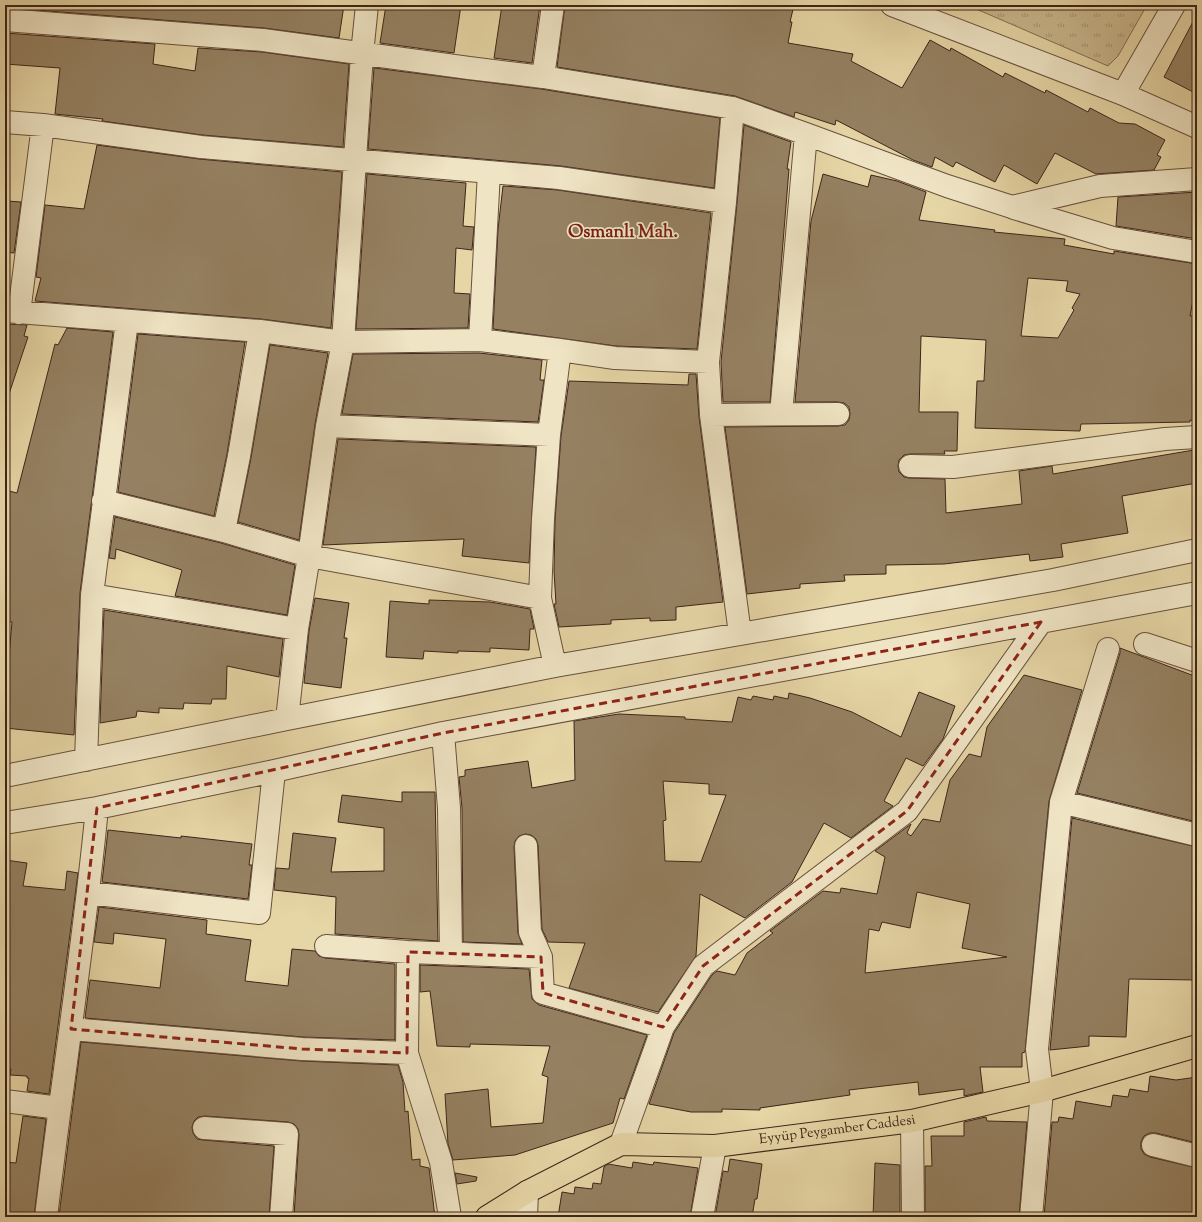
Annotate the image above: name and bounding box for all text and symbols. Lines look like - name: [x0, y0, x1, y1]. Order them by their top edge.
- district label: Osmanlı Mah.: [568, 220, 678, 246]
- street label: Eyyüp Peygamber Caddesi: [758, 1110, 918, 1150]

